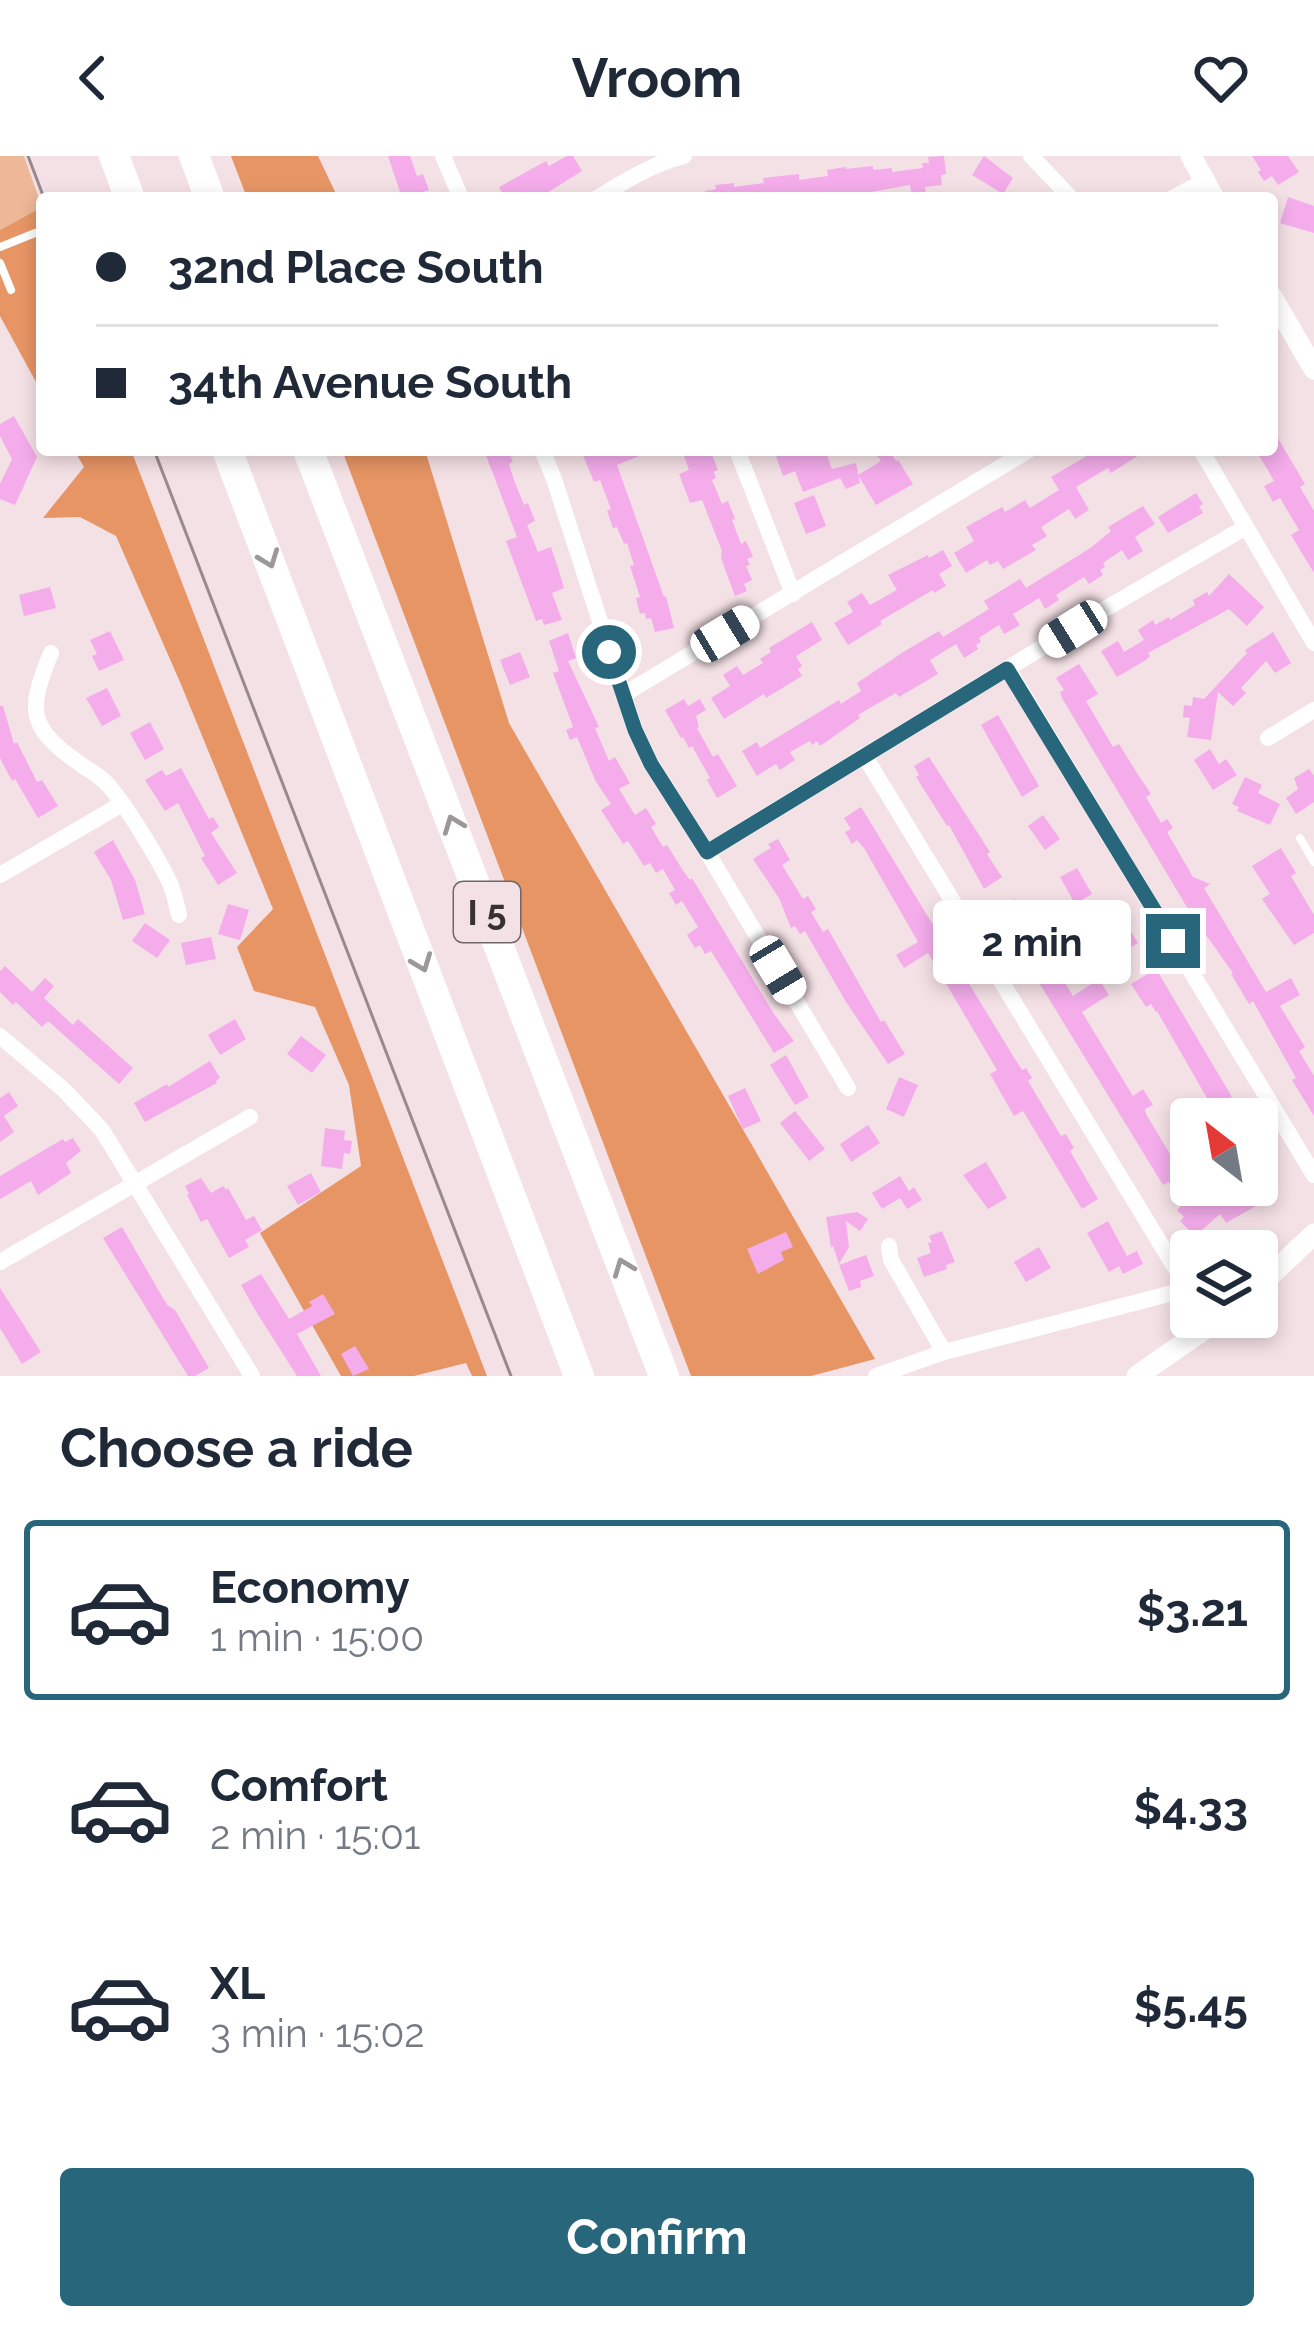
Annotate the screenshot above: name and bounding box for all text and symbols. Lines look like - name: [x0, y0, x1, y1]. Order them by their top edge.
- icon: back: [60, 45, 126, 111]
- icon: heart: [1188, 45, 1254, 111]
- text: Vroom: [572, 46, 742, 110]
- text: 32nd Place South: [168, 241, 544, 294]
- text: 34th Avenue South: [168, 356, 572, 409]
- one-way arrow: [255, 548, 280, 569]
- car: [1033, 595, 1113, 663]
- car: [685, 600, 765, 668]
- route start: [582, 625, 636, 679]
- one-way arrow: [443, 815, 467, 836]
- road number: I 5: [454, 882, 520, 942]
- callout: 2 min: [933, 899, 1131, 983]
- route end: [1146, 914, 1200, 968]
- text: 2 min: [981, 919, 1083, 965]
- car: [744, 930, 812, 1010]
- one-way arrow: [408, 952, 433, 973]
- north arrow: [1170, 1098, 1278, 1206]
- map controls: [1170, 1098, 1278, 1338]
- button: layers: [1170, 1230, 1278, 1338]
- one-way arrow: [612, 1257, 637, 1278]
- text: Choose a ride: [60, 1416, 413, 1480]
- icon: car: [66, 1556, 174, 1664]
- text: Economy: [210, 1561, 410, 1614]
- text: $3.21: [1137, 1584, 1248, 1637]
- text: 1 min · 15:00: [210, 1614, 424, 1660]
- icon: car: [66, 1754, 174, 1862]
- text: Comfort: [210, 1759, 388, 1812]
- text: $4.33: [1133, 1782, 1248, 1835]
- text: 2 min · 15:01: [210, 1812, 420, 1858]
- icon: car: [66, 1952, 174, 2060]
- text: XL: [210, 1957, 265, 2010]
- text: $5.45: [1134, 1980, 1248, 2033]
- text: 3 min · 15:02: [210, 2010, 425, 2056]
- button: Confirm: [60, 2168, 1254, 2306]

